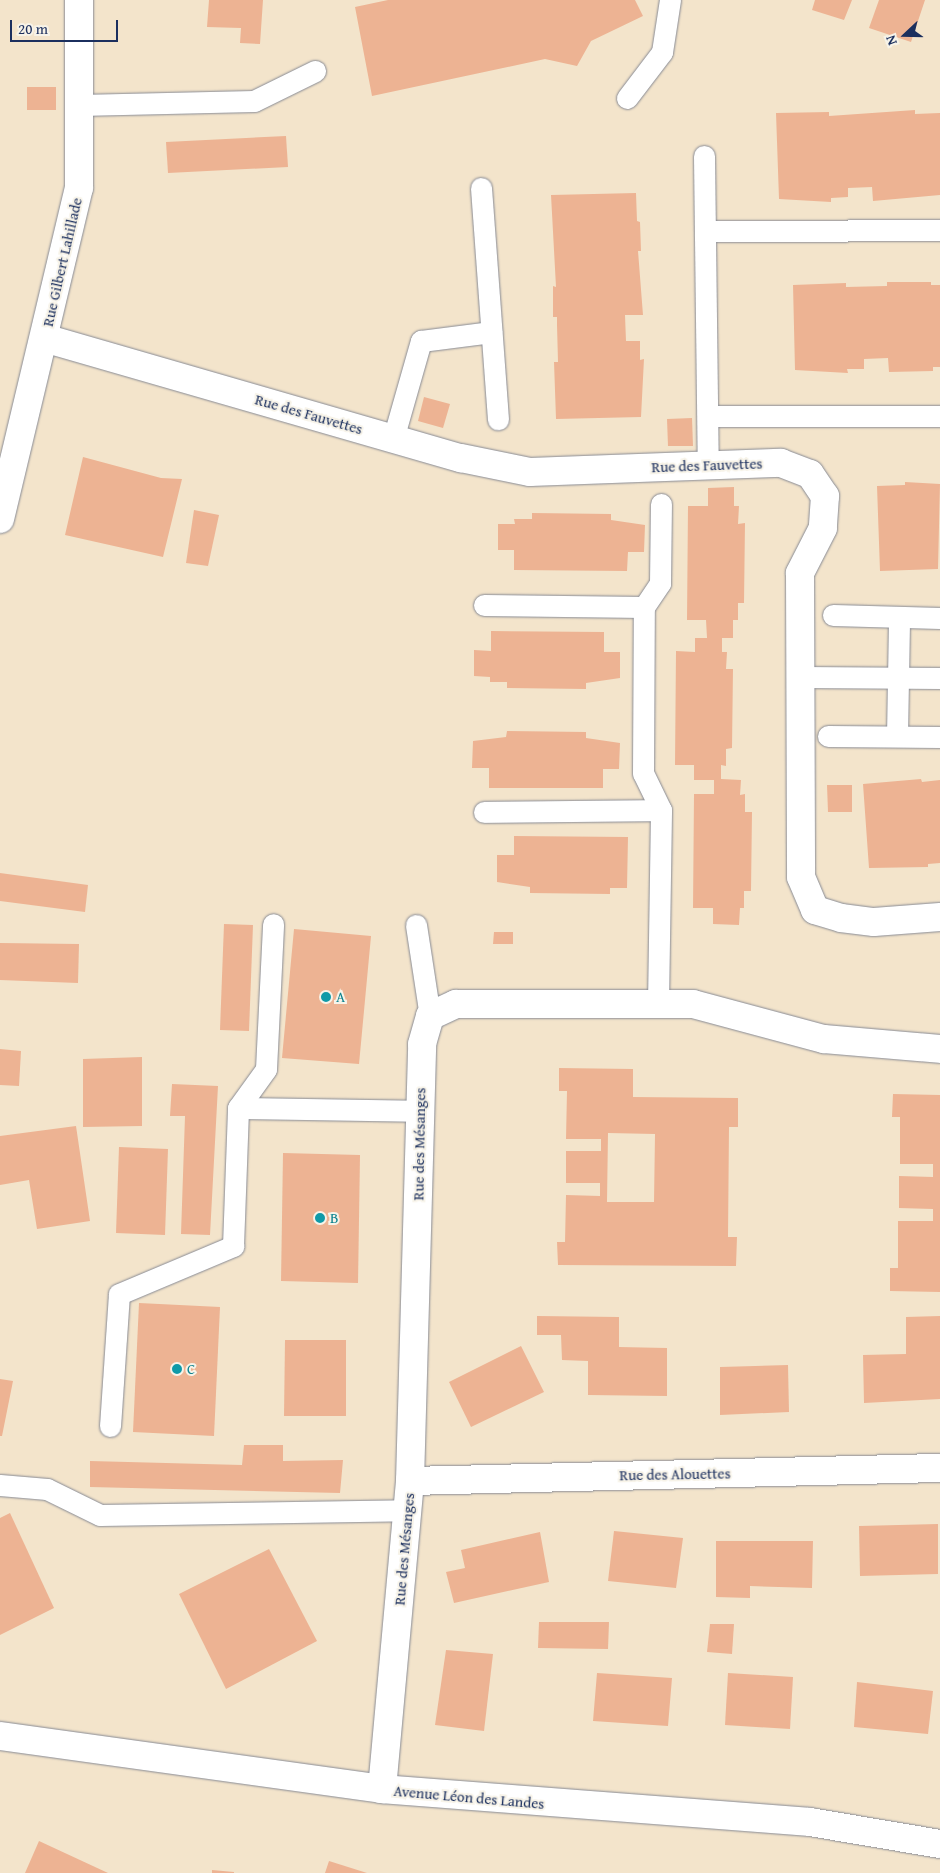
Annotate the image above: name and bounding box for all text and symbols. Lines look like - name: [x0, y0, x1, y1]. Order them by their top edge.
- scale bar: [12, 10, 120, 42]
- north arrow: [880, 10, 930, 60]
- text: 20 m: [18, 18, 48, 39]
- text: N: [880, 32, 902, 48]
- street label: Rue Gilbert Lahillade: [38, 196, 86, 328]
- street label: Rue des Fauvettes: [253, 390, 365, 438]
- street label: Rue des Fauvettes: [651, 454, 763, 476]
- place label: A: [336, 988, 345, 1006]
- marker: A: [320, 991, 332, 1003]
- street label: Rue des Mésanges: [409, 1088, 429, 1200]
- place label: B: [330, 1209, 339, 1227]
- marker: B: [314, 1212, 326, 1224]
- place label: C: [187, 1360, 195, 1378]
- marker: C: [171, 1363, 183, 1375]
- street label: Rue des Alouettes: [619, 1464, 731, 1484]
- street label: Rue des Mésanges: [390, 1492, 418, 1606]
- street label: Avenue Léon des Landes: [393, 1781, 545, 1813]

